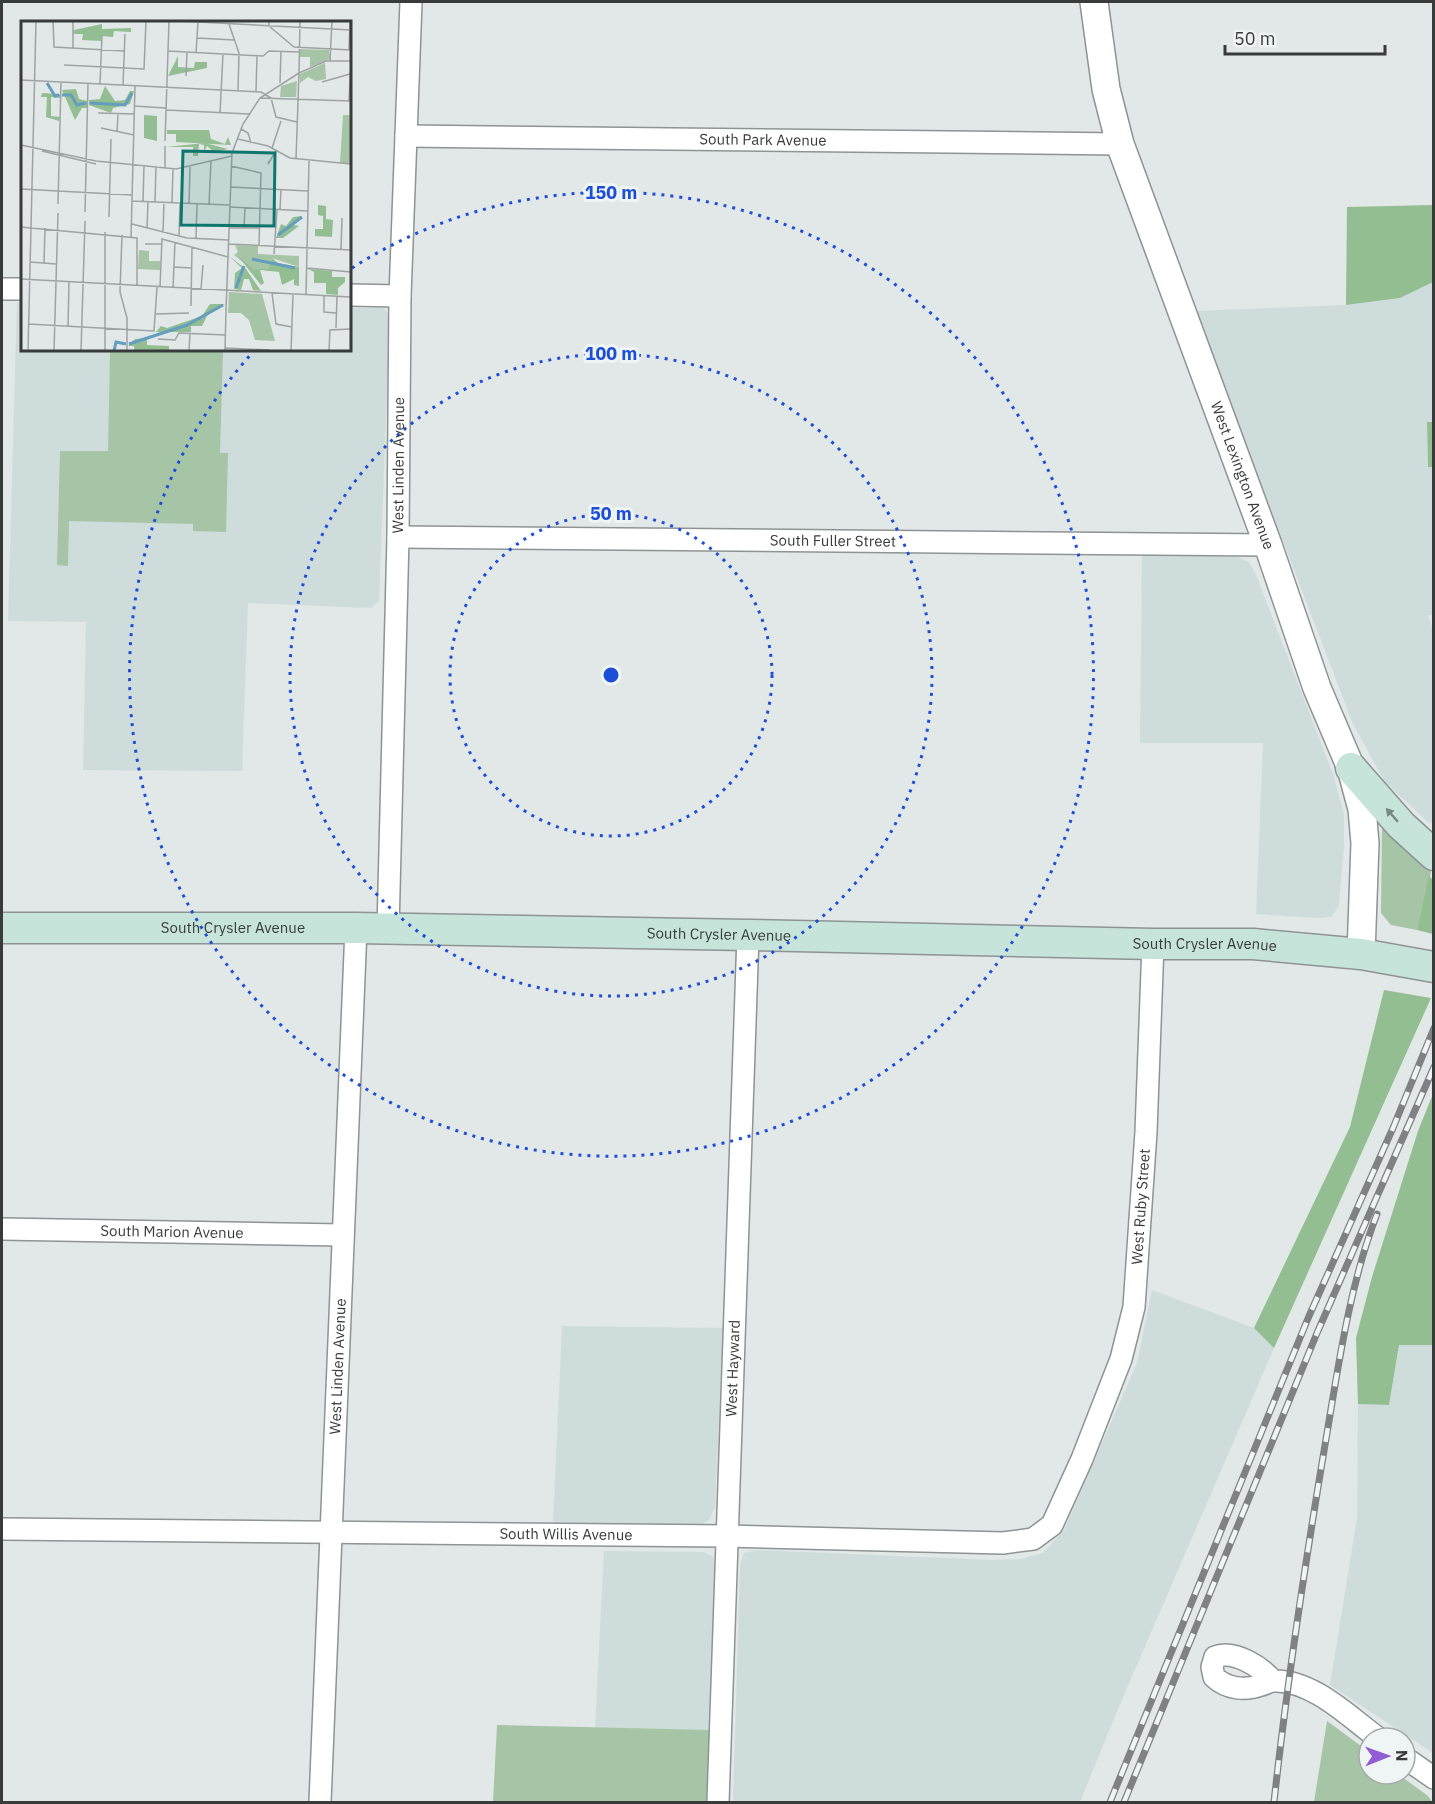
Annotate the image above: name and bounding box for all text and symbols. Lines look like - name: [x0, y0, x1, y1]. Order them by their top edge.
- scale bar: [1225, 18, 1386, 56]
- inset map: [21, 21, 351, 351]
- text: 50 m: [1234, 27, 1276, 50]
- street label: South Park Avenue: [699, 129, 827, 150]
- text: 150 m: [585, 181, 637, 204]
- text: 100 m: [585, 342, 637, 365]
- street label: West Linden Avenue: [388, 397, 408, 533]
- street label: West Lexington Avenue: [1207, 399, 1279, 552]
- text: 50 m: [590, 502, 632, 525]
- street label: South Fuller Street: [770, 530, 896, 551]
- centre of rings: [601, 665, 621, 685]
- one-way arrow: [1385, 807, 1399, 822]
- street label: South Crysler Avenue: [161, 918, 305, 937]
- street label: South Crysler Avenue: [647, 923, 791, 945]
- street label: South Crysler Avenue: [1132, 934, 1278, 955]
- street label: West Ruby Street: [1127, 1148, 1154, 1265]
- street label: South Marion Avenue: [100, 1221, 244, 1242]
- street label: West Linden Avenue: [325, 1298, 350, 1435]
- street label: West Hayward: [721, 1319, 744, 1417]
- street label: South Willis Avenue: [499, 1524, 633, 1544]
- north arrow: [1357, 1726, 1417, 1786]
- text: N: [1392, 1750, 1412, 1762]

